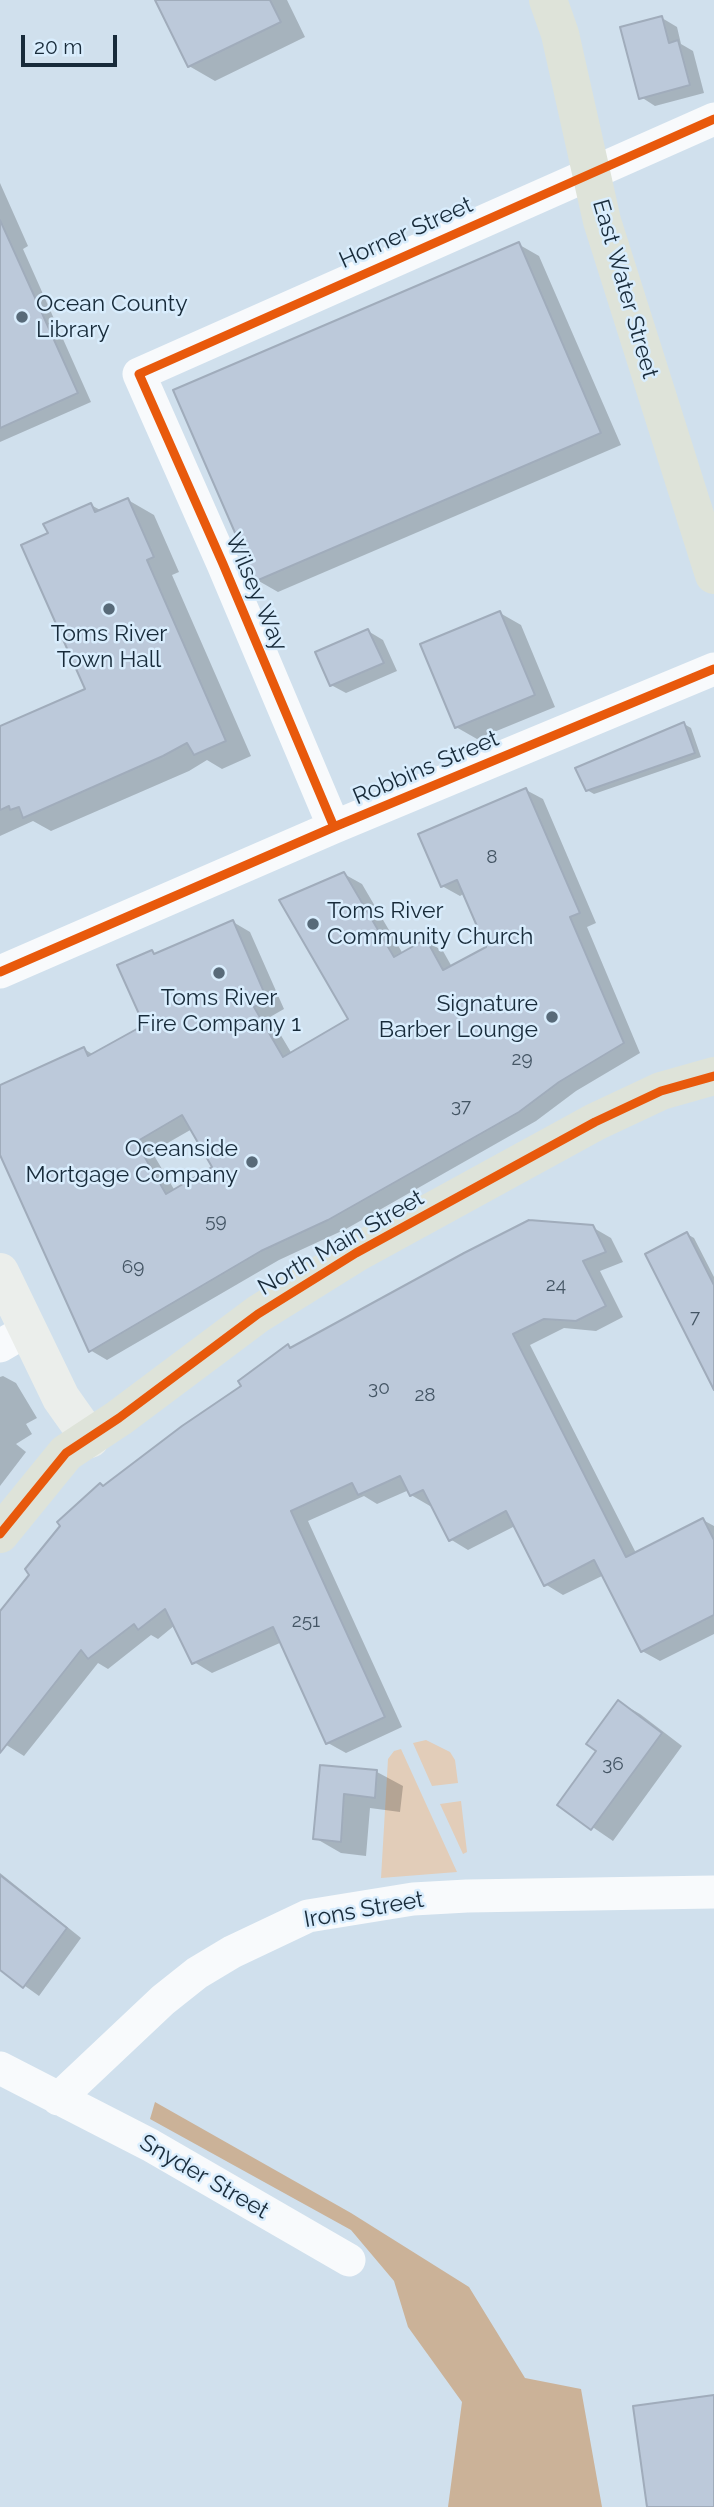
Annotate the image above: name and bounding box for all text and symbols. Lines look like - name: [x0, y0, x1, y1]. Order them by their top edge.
- scale bar: [24, 21, 121, 65]
- text: 20 m: [34, 34, 82, 59]
- street label: Horner Street: [335, 191, 477, 275]
- street label: East Water Street: [586, 196, 664, 382]
- place label: Ocean County Library: [36, 290, 188, 344]
- marker: Ocean County Library: [14, 309, 30, 325]
- street label: Wilsey Way: [219, 529, 293, 655]
- marker: Toms River Town Hall: [101, 601, 117, 617]
- place label: Toms River Town Hall: [51, 620, 167, 674]
- street label: Robbins Street: [349, 725, 503, 811]
- house number: 8: [486, 846, 498, 868]
- place label: Toms River Community Church: [327, 897, 533, 951]
- marker: Toms River Community Church: [305, 916, 321, 932]
- marker: Toms River Fire Company 1: [211, 965, 227, 981]
- place label: Toms River Fire Company 1: [137, 984, 301, 1038]
- place label: Signature Barber Lounge: [379, 990, 538, 1044]
- marker: Signature Barber Lounge: [544, 1009, 560, 1025]
- house number: 29: [511, 1048, 533, 1070]
- house number: 37: [451, 1095, 471, 1117]
- place label: Oceanside Mortgage Company: [25, 1135, 238, 1189]
- marker: Oceanside Mortgage Company: [244, 1154, 260, 1170]
- street label: North Main Street: [253, 1184, 429, 1302]
- house number: 59: [205, 1210, 227, 1232]
- house number: 69: [122, 1256, 144, 1278]
- house number: 24: [546, 1274, 566, 1296]
- house number: 7: [690, 1306, 700, 1328]
- house number: 30: [368, 1377, 390, 1399]
- house number: 28: [414, 1384, 436, 1406]
- house number: 251: [292, 1610, 320, 1632]
- house number: 36: [602, 1753, 624, 1775]
- street label: Irons Street: [302, 1886, 426, 1934]
- street label: Snyder Street: [134, 2129, 274, 2225]

